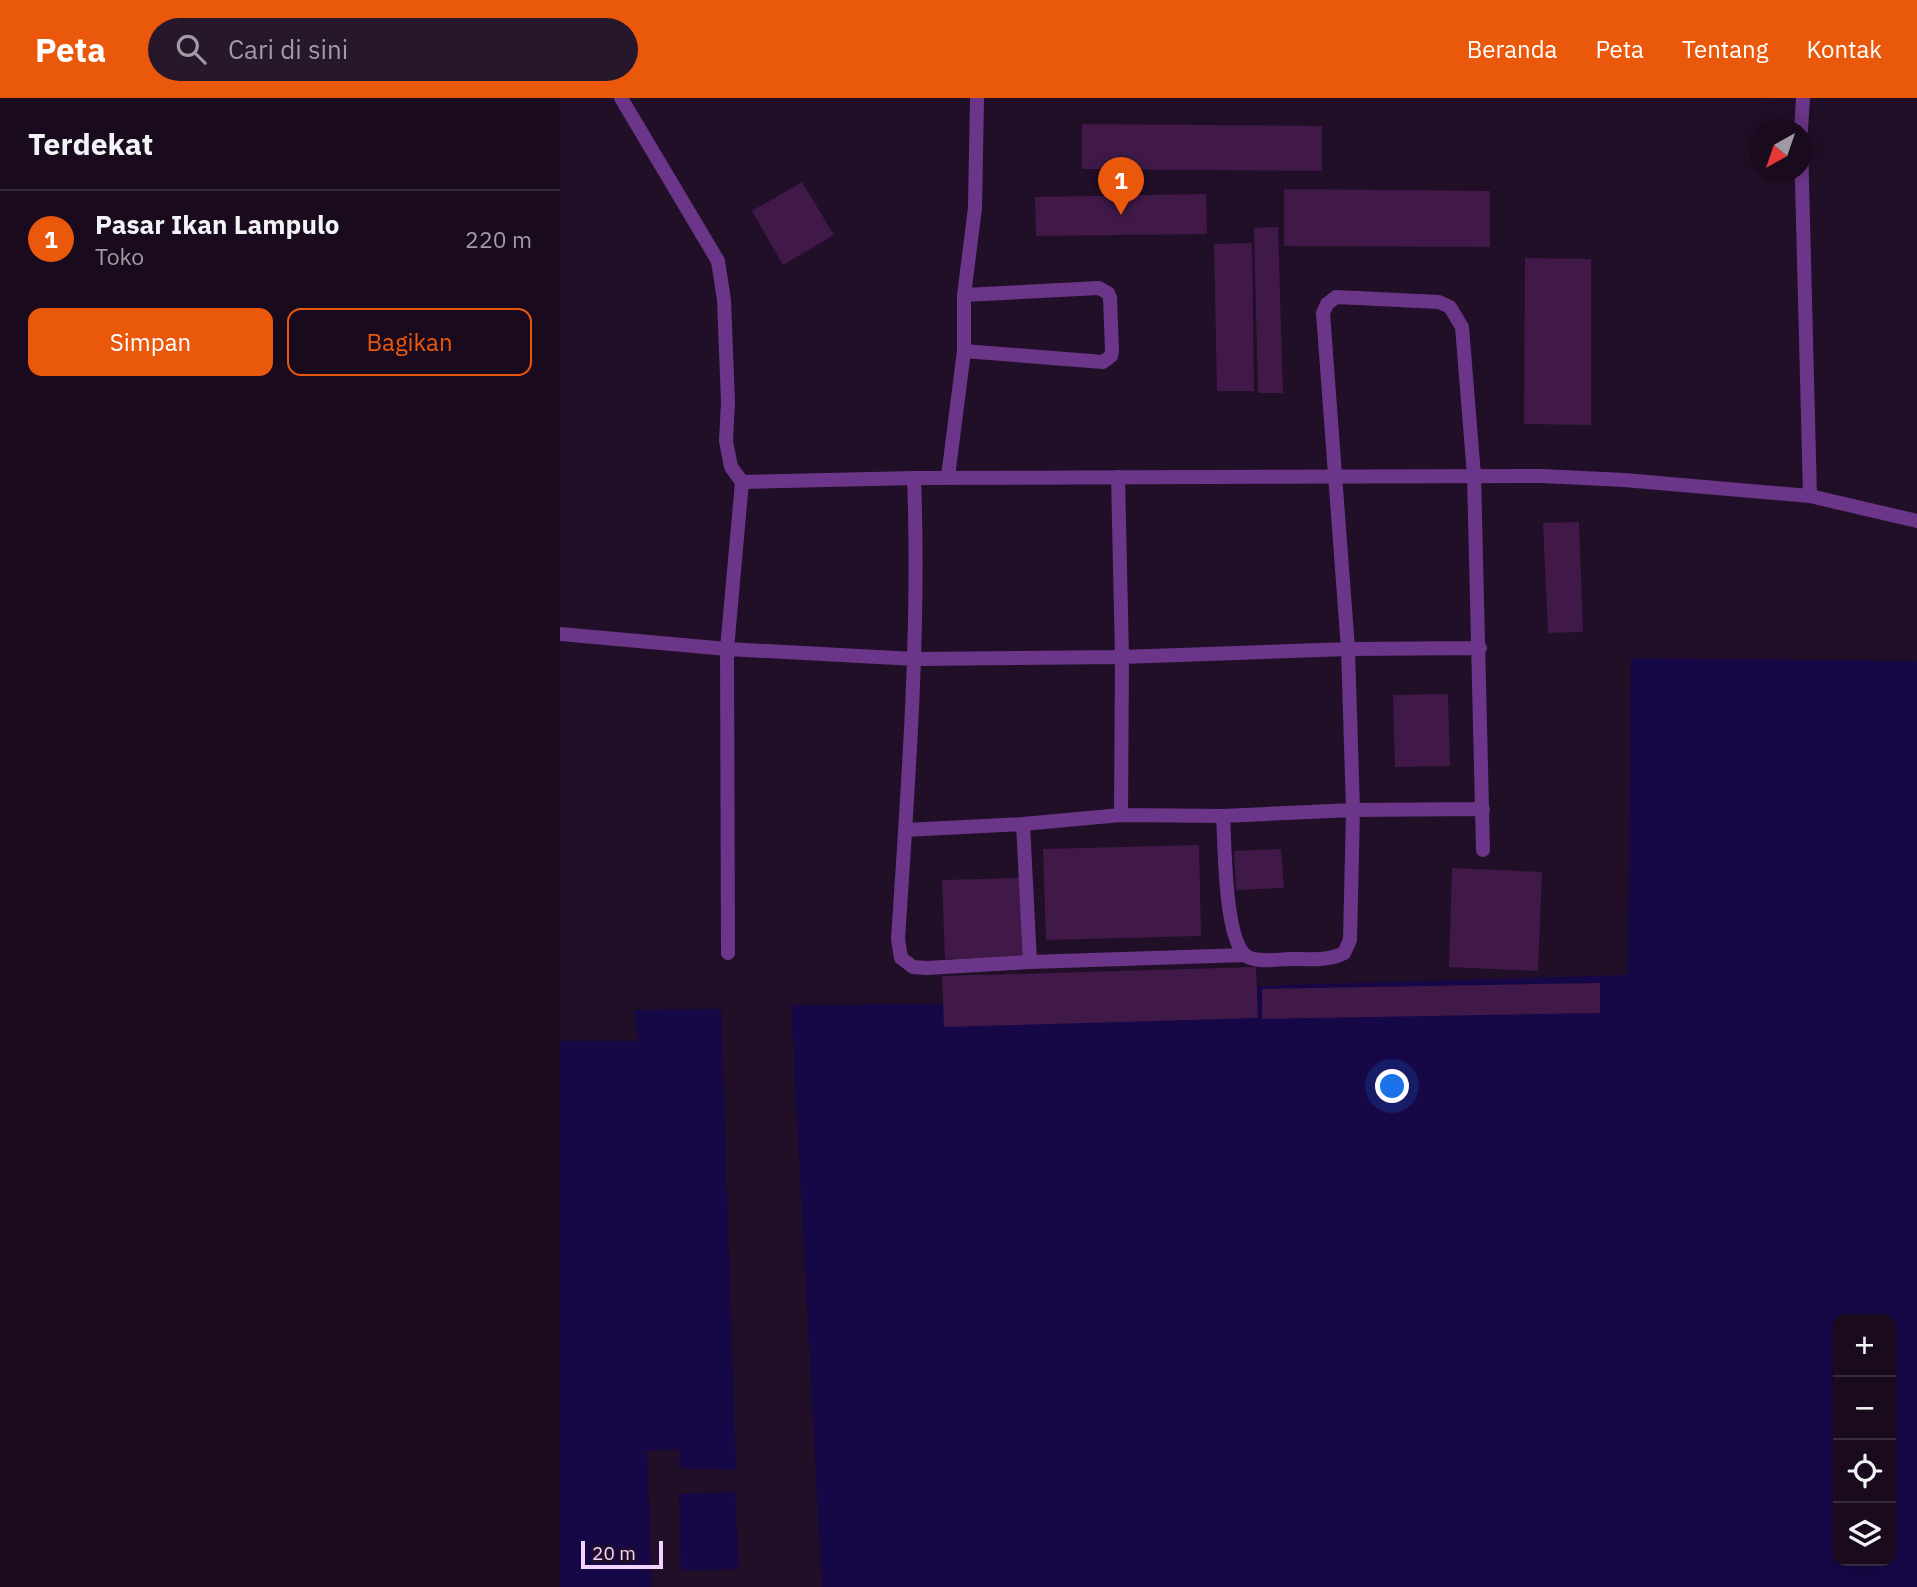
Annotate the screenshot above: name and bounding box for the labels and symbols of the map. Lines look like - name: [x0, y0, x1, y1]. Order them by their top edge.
- north arrow: [1749, 119, 1812, 182]
- pin: 1: [1098, 157, 1144, 215]
- your location: [1375, 1069, 1409, 1103]
- scale bar: [581, 1538, 663, 1570]

